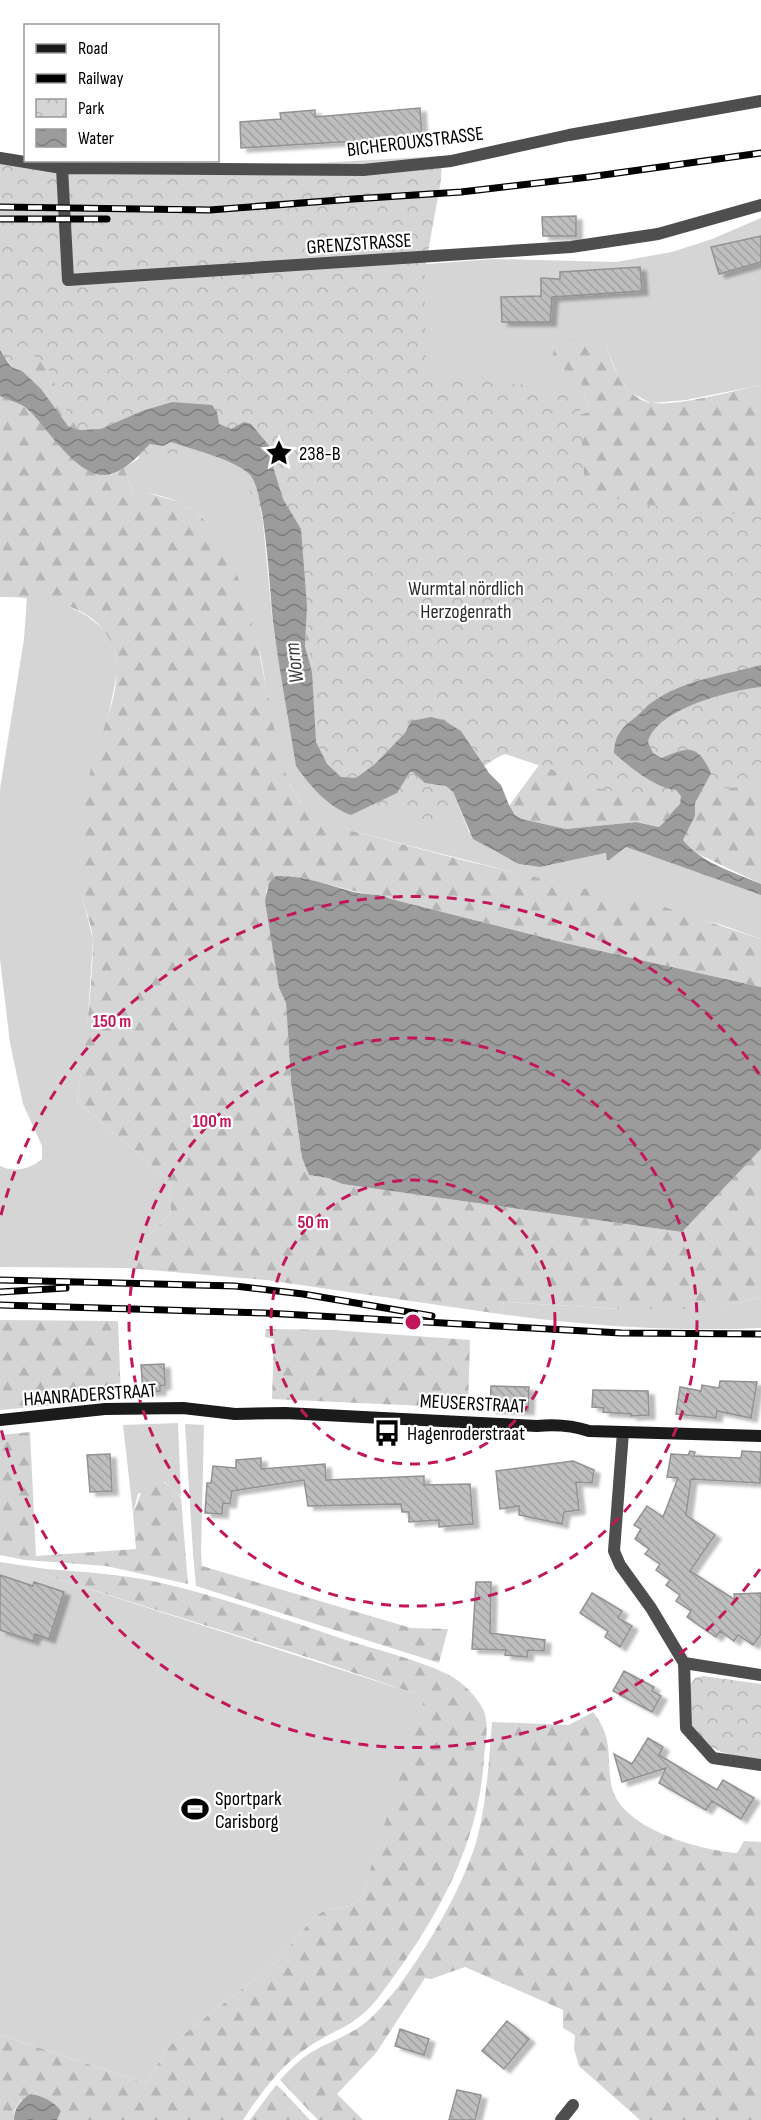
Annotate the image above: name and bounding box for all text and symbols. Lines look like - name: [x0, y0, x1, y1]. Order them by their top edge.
- legend: [24, 24, 219, 162]
- text: Road: [78, 38, 108, 59]
- text: Railway: [78, 68, 123, 89]
- text: Park: [78, 98, 104, 119]
- street label: BICHEROUXSTRASSE: [345, 122, 485, 162]
- text: Water: [78, 128, 114, 149]
- street label: GRENZSTRASSE: [306, 228, 412, 260]
- place icon: 238-B: [264, 438, 294, 468]
- place label: 238-B: [299, 442, 341, 466]
- park label: Wurmtal nördlich Herzogenrath: [408, 577, 524, 624]
- water label: Worm: [280, 641, 309, 685]
- text: 150 m: [93, 1011, 131, 1032]
- text: 100 m: [193, 1111, 232, 1132]
- text: 50 m: [297, 1212, 329, 1233]
- centre of rings: [403, 1312, 423, 1332]
- street label: HAANRADERSTRAAT: [23, 1378, 157, 1412]
- street label: MEUSERSTRAAT: [419, 1389, 527, 1419]
- bus stop icon: Hagenroderstraat: [372, 1418, 402, 1448]
- place label: Hagenroderstraat: [407, 1422, 525, 1446]
- place label: Sportpark Carisborg: [215, 1787, 282, 1834]
- sports icon: Sportpark Carisborg: [180, 1794, 210, 1824]

